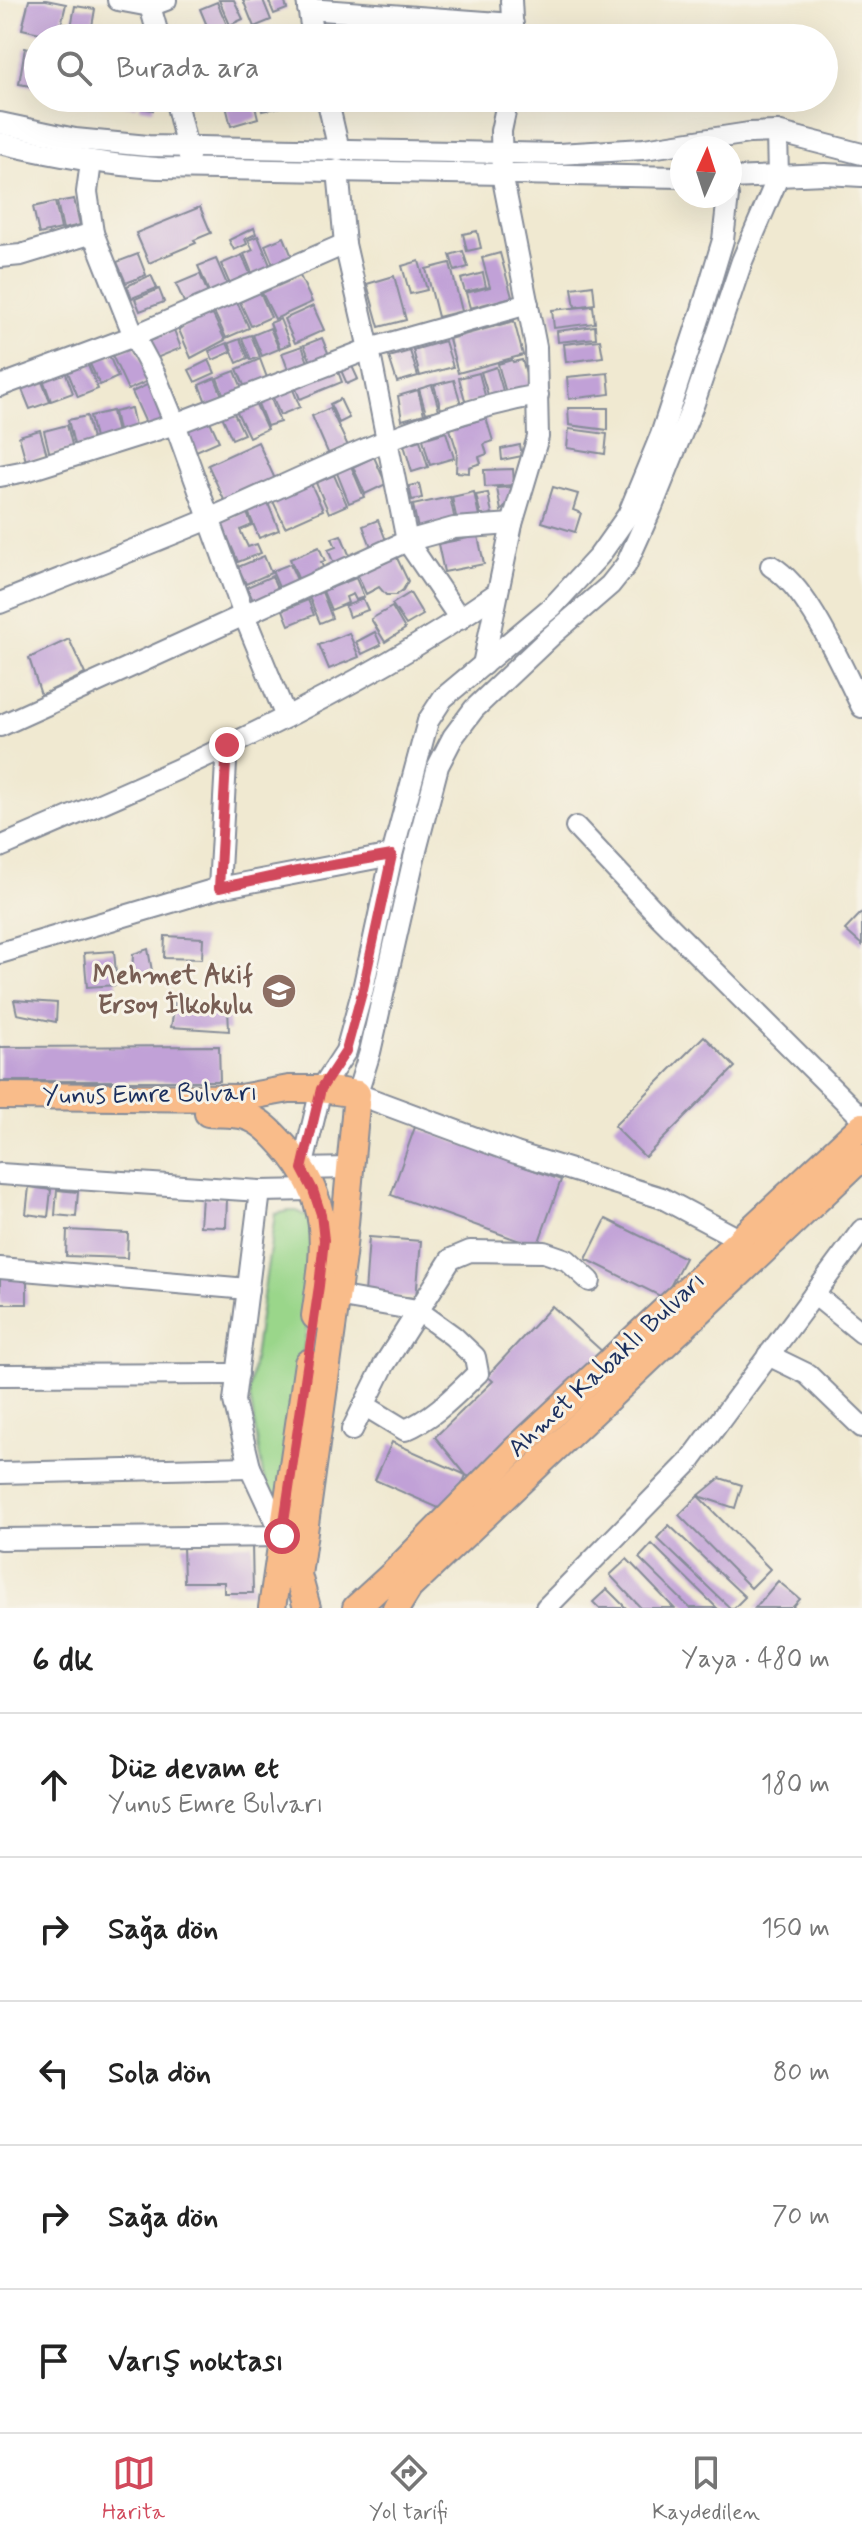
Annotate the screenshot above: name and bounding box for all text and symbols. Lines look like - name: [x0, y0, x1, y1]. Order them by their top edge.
- search box: [24, 24, 838, 112]
- icon: search: [52, 46, 96, 90]
- text: Burada ara: [116, 49, 259, 88]
- north arrow: [670, 136, 742, 208]
- route end: [209, 727, 245, 763]
- place label: Mehmet Akif Ersoy İlkokulu: [93, 959, 253, 1023]
- school or university icon: Mehmet Akif Ersoy İlkokulu: [260, 972, 298, 1010]
- street label: Yunus Emre Bulvarı: [42, 1076, 258, 1114]
- street label: Ahmet Kabaklı Bulvarı: [501, 1265, 713, 1465]
- route start: [264, 1518, 300, 1554]
- text: 6 dk: [32, 1638, 93, 1683]
- text: Yaya · 480 m: [681, 1643, 830, 1677]
- text: Düz devam et: [108, 1749, 279, 1788]
- icon: ahead: [32, 1763, 76, 1807]
- text: 180 m: [761, 1768, 830, 1802]
- text: Yunus Emre Bulvarı: [108, 1788, 323, 1822]
- icon: right: [32, 1907, 76, 1951]
- text: Sağa dön: [108, 1910, 218, 1949]
- text: 150 m: [761, 1912, 830, 1946]
- icon: left: [32, 2051, 76, 2095]
- text: Sola dön: [108, 2054, 211, 2093]
- text: 80 m: [773, 2056, 830, 2090]
- icon: right: [32, 2195, 76, 2239]
- text: Sağa dön: [108, 2198, 218, 2237]
- text: 70 m: [772, 2200, 830, 2234]
- icon: arrive: [32, 2339, 76, 2383]
- text: Varış noktası: [108, 2342, 284, 2381]
- tab: Harita: [102, 2451, 165, 2527]
- tab: Yol tarifi: [369, 2451, 448, 2527]
- tab: Kaydedilen: [652, 2451, 760, 2527]

